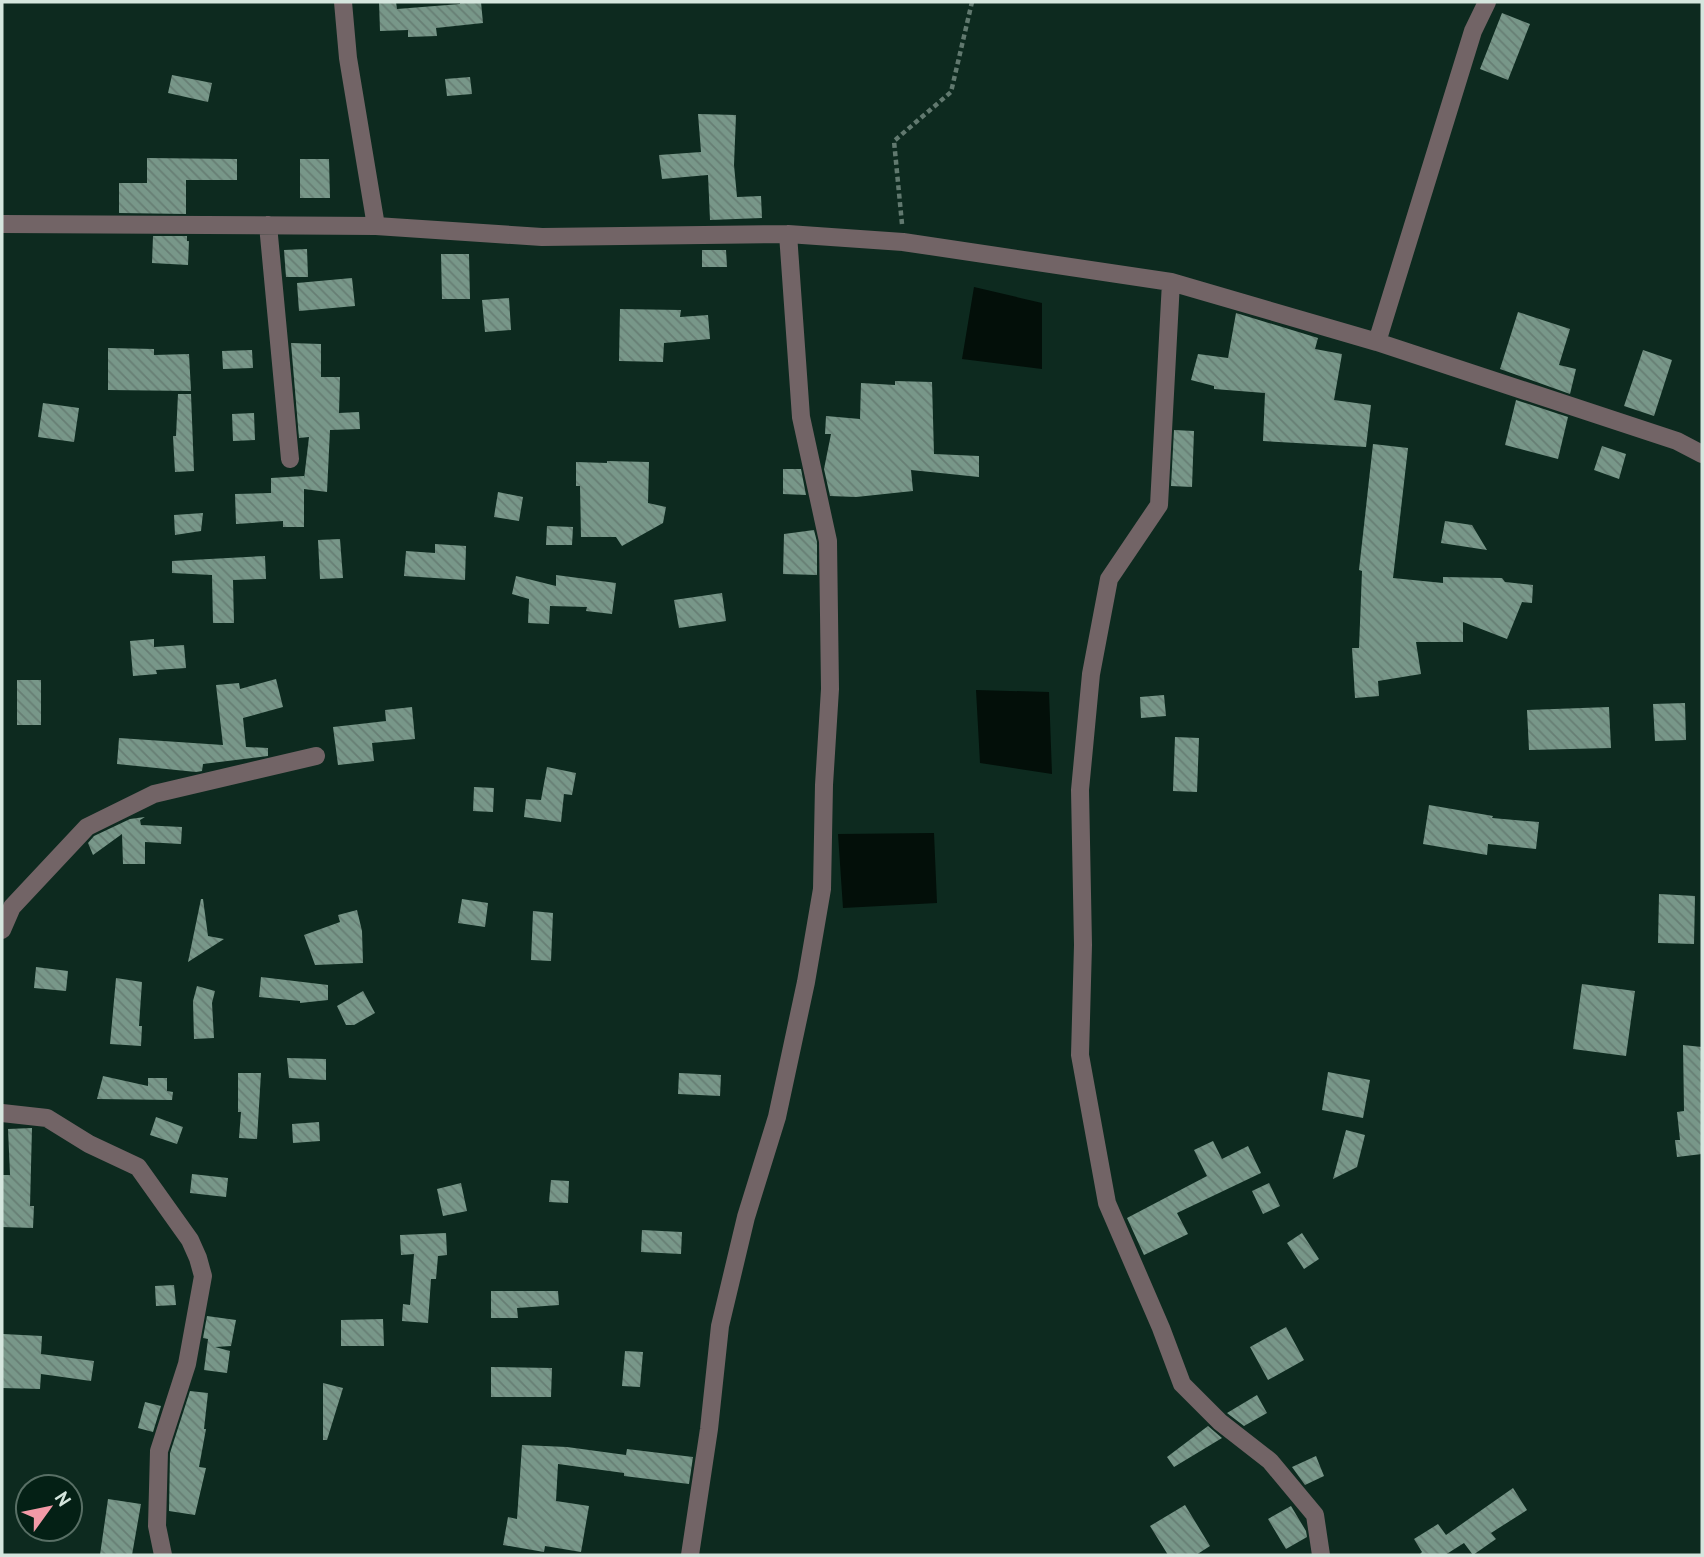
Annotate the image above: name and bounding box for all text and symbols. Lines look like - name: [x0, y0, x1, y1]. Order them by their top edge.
- north arrow: [14, 1473, 84, 1543]
- text: N: [50, 1487, 77, 1511]

